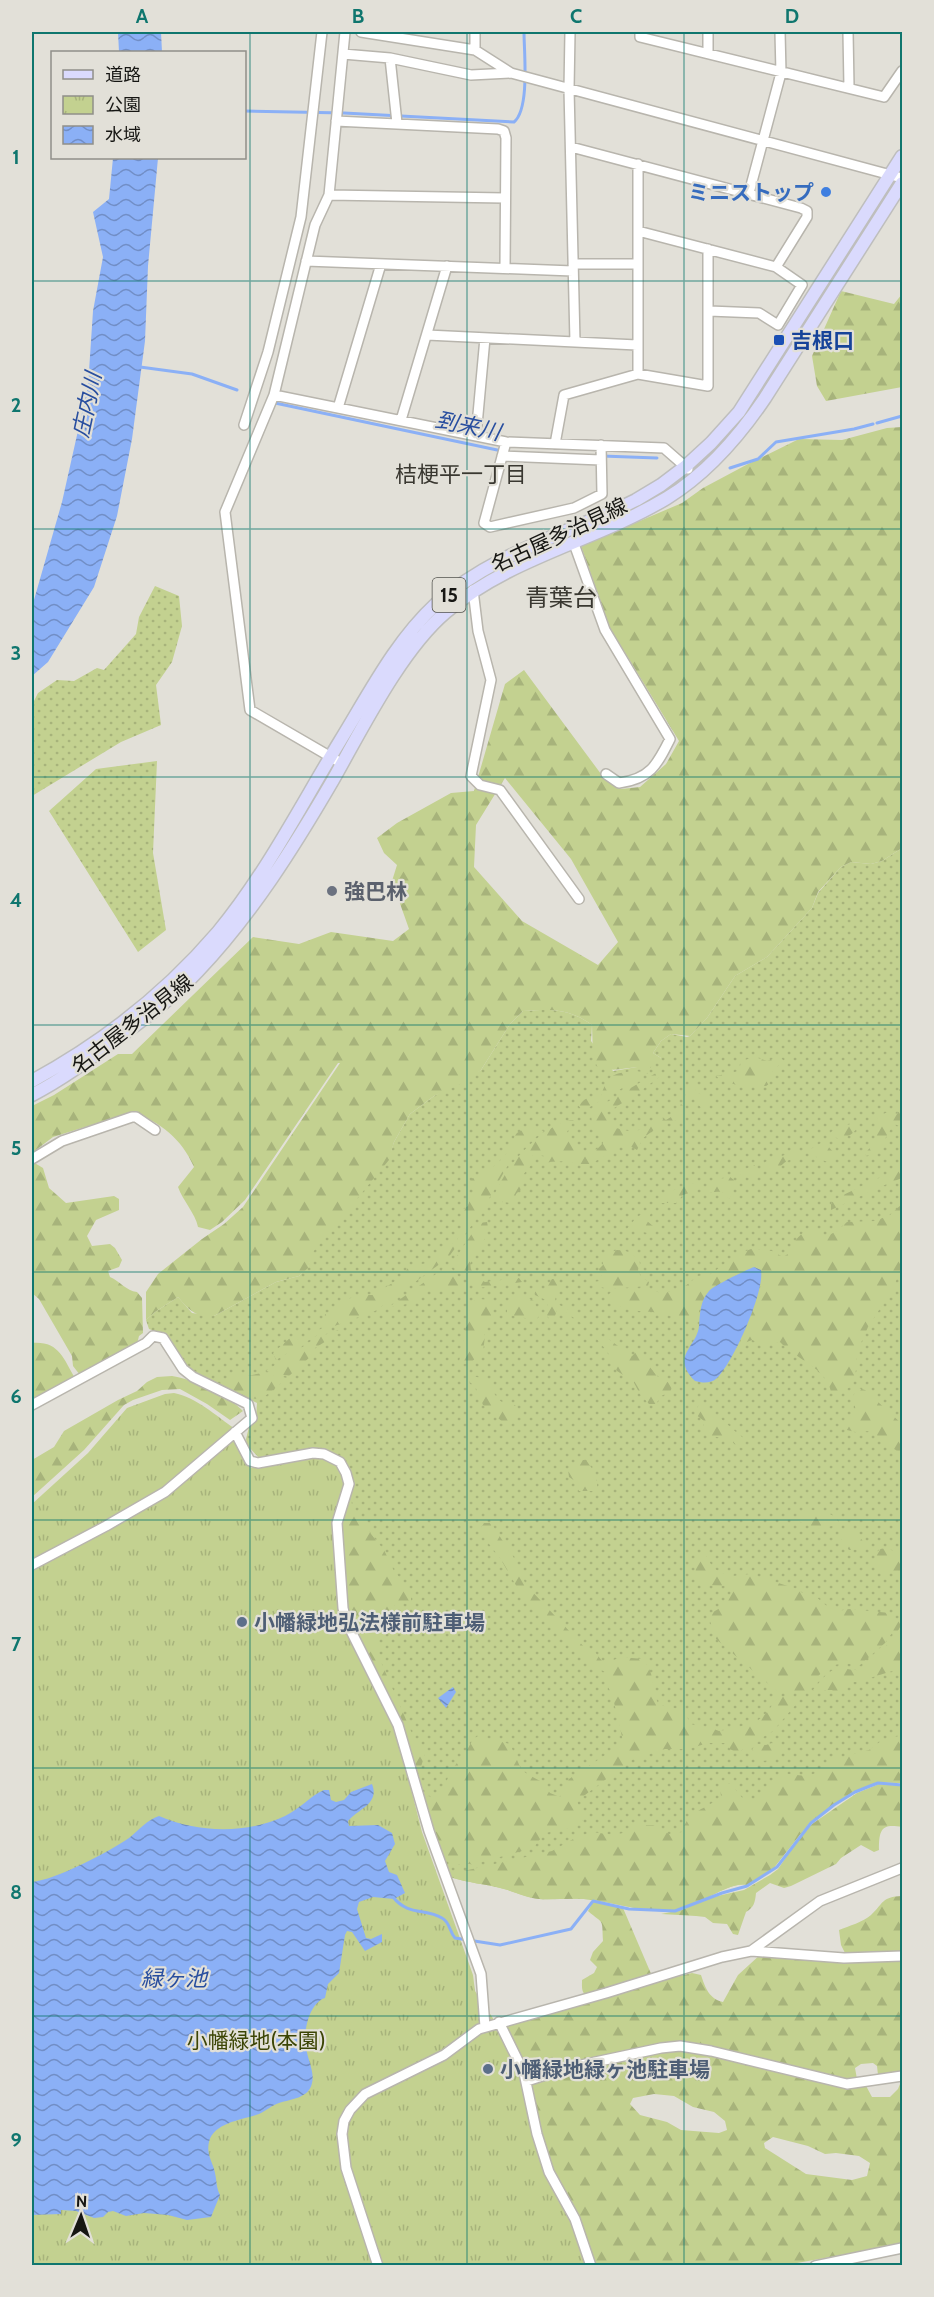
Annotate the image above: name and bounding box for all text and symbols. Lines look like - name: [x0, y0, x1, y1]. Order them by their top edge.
- text: A: [136, 4, 149, 28]
- text: B: [352, 4, 364, 28]
- text: C: [570, 4, 582, 28]
- text: D: [785, 4, 799, 28]
- legend: [51, 51, 246, 159]
- text: 道路: [105, 64, 141, 86]
- text: 公園: [105, 94, 141, 116]
- text: 水域: [105, 124, 141, 146]
- text: 1: [12, 145, 20, 169]
- place label: ミニストップ: [688, 180, 814, 205]
- marker: ミニストップ: [819, 185, 833, 199]
- place label: 吉根口: [791, 328, 854, 353]
- marker: 吉根口: [772, 333, 786, 347]
- water label: 庄内川: [67, 368, 107, 440]
- text: 2: [11, 393, 21, 417]
- water label: 到来川: [433, 406, 505, 446]
- district label: 桔梗平一丁目: [395, 461, 527, 488]
- street label: 名古屋多治見線: [487, 493, 631, 577]
- road number: 15: [432, 578, 466, 612]
- district label: 青葉台: [525, 583, 597, 612]
- text: 3: [11, 641, 21, 665]
- place label: 強巴林: [344, 879, 407, 904]
- marker: 強巴林: [325, 884, 339, 898]
- text: 4: [10, 888, 22, 912]
- street label: 名古屋多治見線: [66, 969, 198, 1079]
- text: 5: [11, 1136, 21, 1160]
- text: 6: [10, 1384, 22, 1408]
- place label: 小幡緑地弘法様前駐車場: [254, 1610, 485, 1635]
- marker: 小幡緑地弘法様前駐車場: [235, 1615, 249, 1629]
- text: 7: [11, 1632, 22, 1656]
- text: 8: [10, 1880, 22, 1904]
- water label: 緑ヶ池: [141, 1965, 209, 1992]
- park label: 小幡緑地(本園): [186, 2028, 326, 2053]
- place label: 小幡緑地緑ヶ池駐車場: [500, 2057, 710, 2082]
- marker: 小幡緑地緑ヶ池駐車場: [481, 2062, 495, 2076]
- text: 9: [10, 2128, 22, 2152]
- north arrow: [51, 2186, 111, 2246]
- text: N: [76, 2192, 87, 2211]

